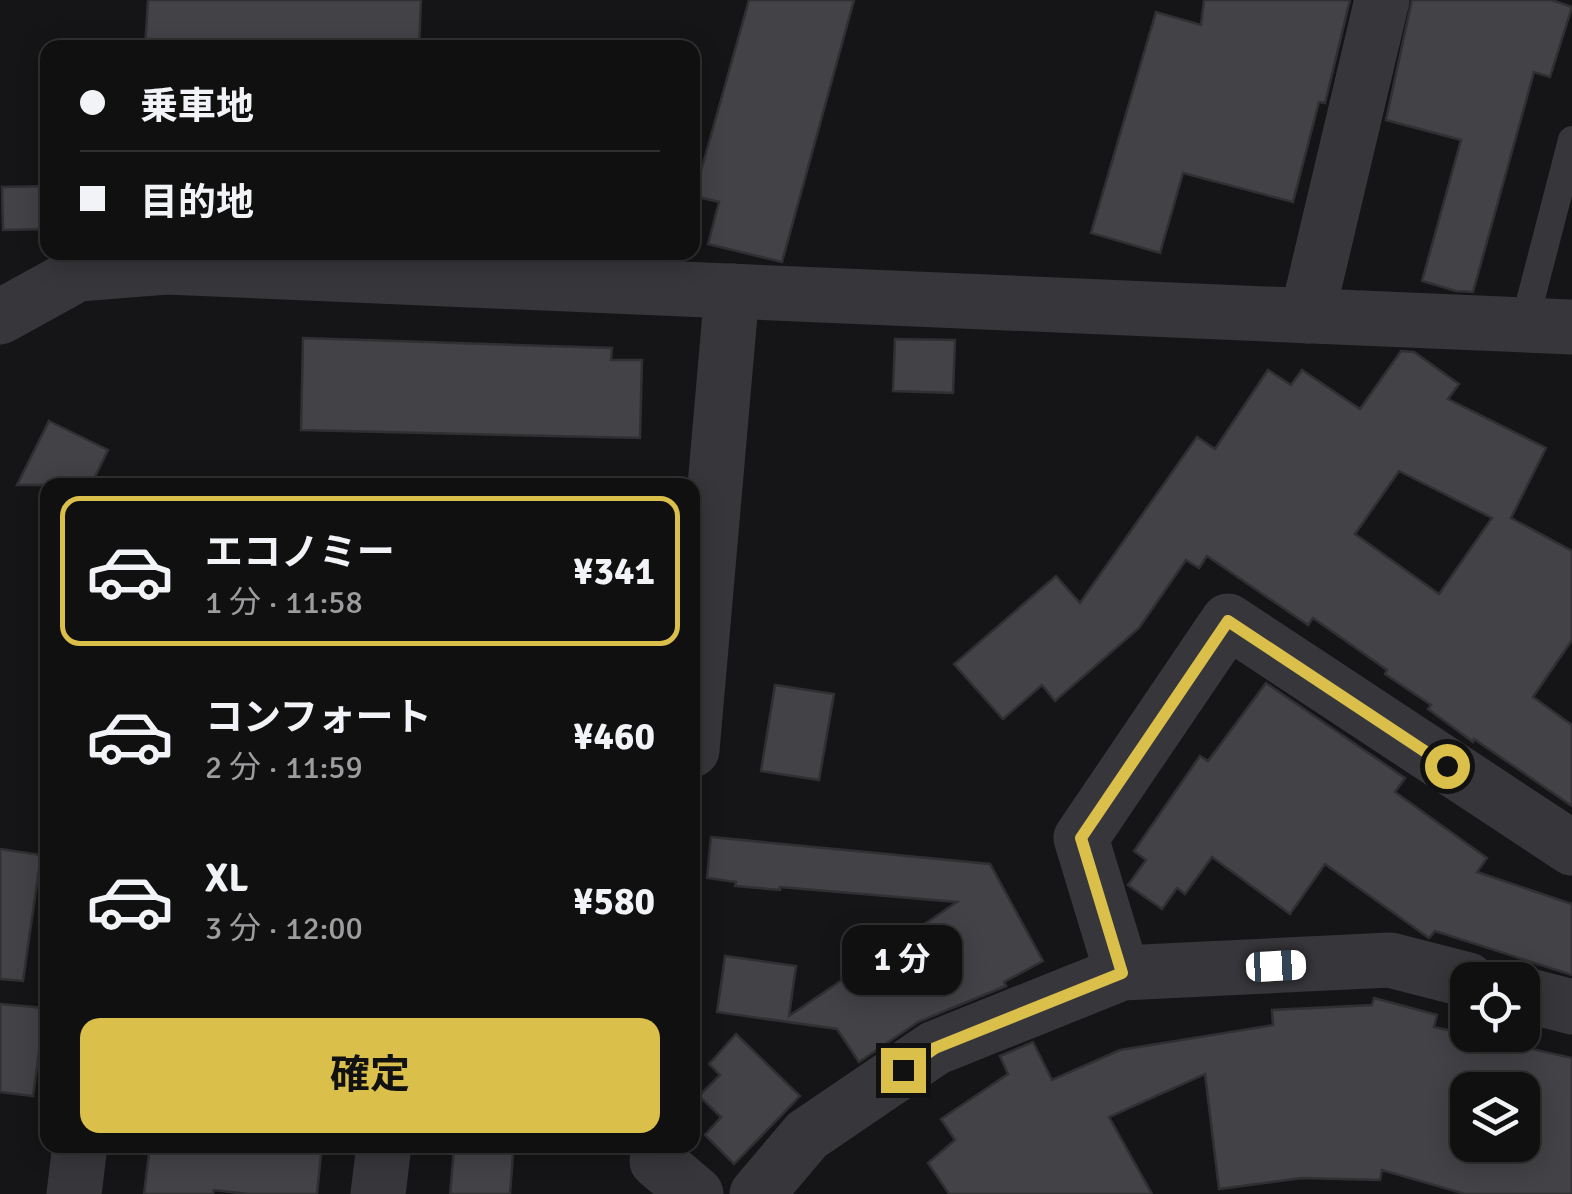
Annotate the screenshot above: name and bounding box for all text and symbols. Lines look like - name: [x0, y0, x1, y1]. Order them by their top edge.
- text: 乗車地: [140, 83, 254, 130]
- text: 目的地: [140, 179, 254, 226]
- icon: car: [85, 526, 175, 616]
- text: エコノミー: [205, 529, 395, 576]
- text: ¥341: [573, 548, 655, 595]
- text: 1 分 · 11:58: [205, 583, 363, 622]
- icon: car: [85, 691, 175, 781]
- text: コンフォート: [205, 694, 432, 741]
- text: ¥460: [573, 713, 655, 760]
- route start: [1425, 744, 1470, 789]
- text: 2 分 · 11:59: [205, 748, 363, 787]
- text: XL: [205, 855, 248, 902]
- icon: car: [85, 856, 175, 946]
- text: ¥580: [573, 878, 655, 925]
- text: 3 分 · 12:00: [205, 909, 363, 948]
- callout: 1 分: [843, 925, 963, 995]
- text: 1 分: [874, 940, 930, 979]
- car: [1245, 949, 1307, 983]
- map controls: [1450, 962, 1540, 1162]
- button: locate: [1450, 962, 1540, 1052]
- button: 確定: [80, 1018, 660, 1133]
- route end: [881, 1048, 926, 1093]
- button: layers: [1450, 1072, 1540, 1162]

